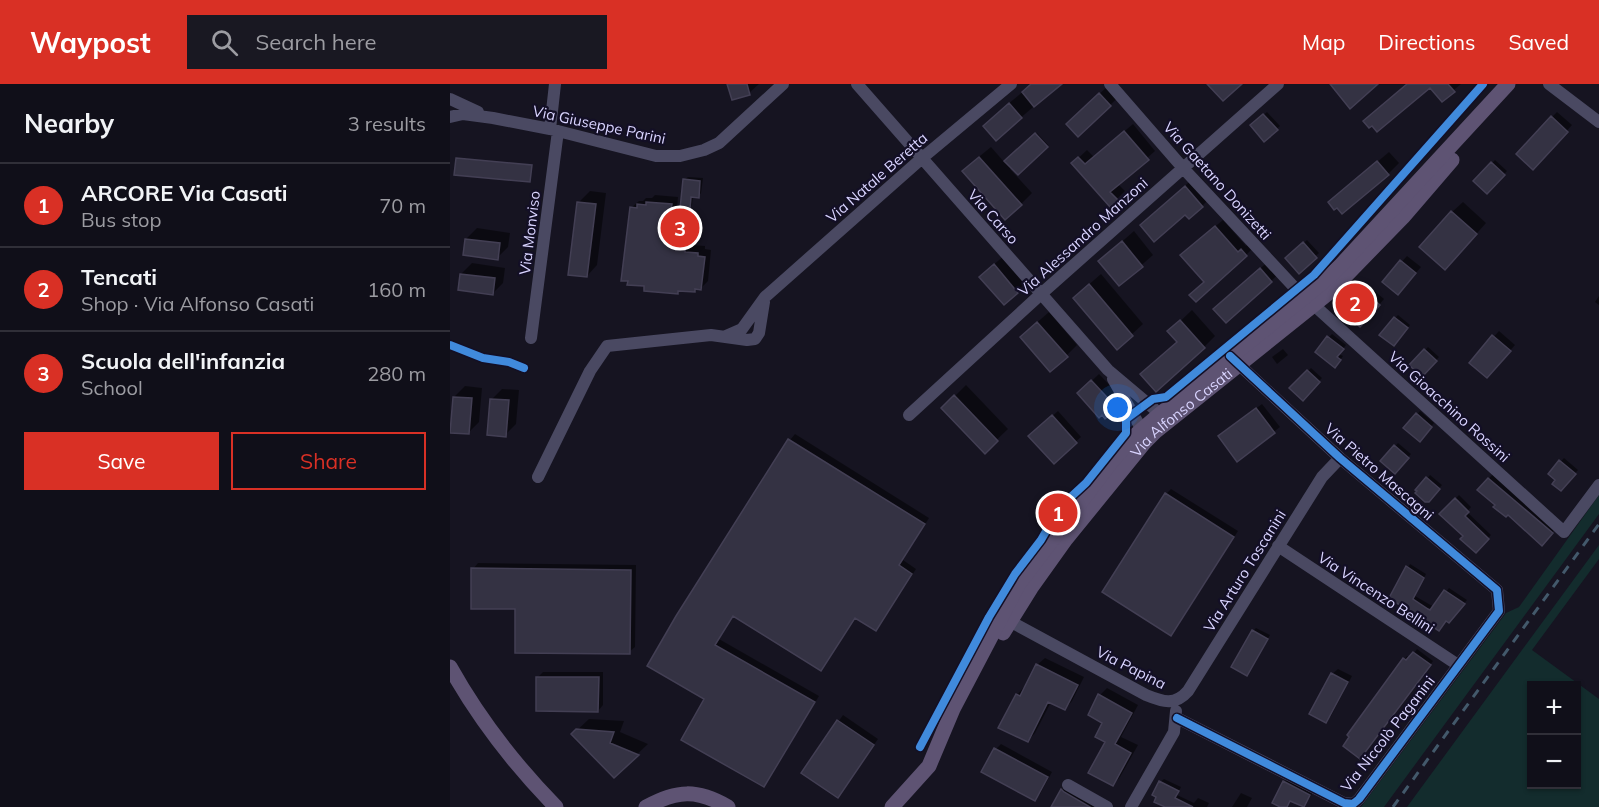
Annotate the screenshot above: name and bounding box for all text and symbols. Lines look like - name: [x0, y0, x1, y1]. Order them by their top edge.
- search box: [187, 15, 607, 69]
- text: Waypost: [30, 25, 151, 60]
- icon: search: [208, 26, 241, 59]
- text: Search here: [256, 28, 377, 56]
- text: Map: [1302, 29, 1345, 55]
- text: Directions: [1378, 29, 1475, 55]
- text: Saved: [1508, 29, 1569, 55]
- street label: Via Giuseppe Parini: [531, 101, 667, 148]
- text: Nearby: [24, 107, 114, 140]
- text: 3 results: [348, 111, 426, 136]
- street label: Via Gaetano Donizetti: [1159, 118, 1275, 244]
- street label: Via Natale Beretta: [822, 128, 931, 227]
- street label: Via Alessandro Manzoni: [1014, 173, 1152, 300]
- text: ARCORE Via Casati: [81, 179, 288, 207]
- street label: Via Carso: [964, 185, 1023, 248]
- street label: Via Monviso: [515, 190, 544, 276]
- text: 1: [38, 193, 50, 218]
- text: 70 m: [379, 193, 426, 218]
- pin: 3: [660, 206, 700, 250]
- text: Bus stop: [81, 207, 161, 232]
- text: Tencati: [81, 263, 157, 291]
- text: 2: [38, 277, 50, 302]
- text: 160 m: [367, 277, 426, 302]
- pin: 2: [1336, 280, 1374, 326]
- text: Shop · Via Alfonso Casati: [81, 291, 314, 316]
- text: Scuola dell'infanzia: [81, 347, 285, 375]
- street label: Via Gioacchino Rossini: [1385, 347, 1514, 466]
- text: 3: [38, 361, 50, 386]
- text: 280 m: [367, 361, 426, 386]
- street label: Via Alfonso Casati: [1126, 364, 1236, 461]
- text: School: [81, 375, 143, 400]
- your location: [1103, 393, 1132, 422]
- street label: Via Pietro Mascagni: [1321, 419, 1438, 524]
- button: Save: [24, 432, 219, 490]
- button: Share: [231, 432, 426, 490]
- pin: 1: [1038, 490, 1078, 536]
- street label: Via Arturo Toscanini: [1199, 506, 1290, 635]
- street label: Via Vincenzo Bellini: [1314, 548, 1438, 637]
- street label: Via Papina: [1093, 642, 1169, 693]
- street label: Via Niccolò Paganini: [1336, 672, 1439, 796]
- map controls: [1527, 681, 1581, 789]
- button: +: [1527, 681, 1581, 735]
- button: −: [1527, 735, 1581, 789]

